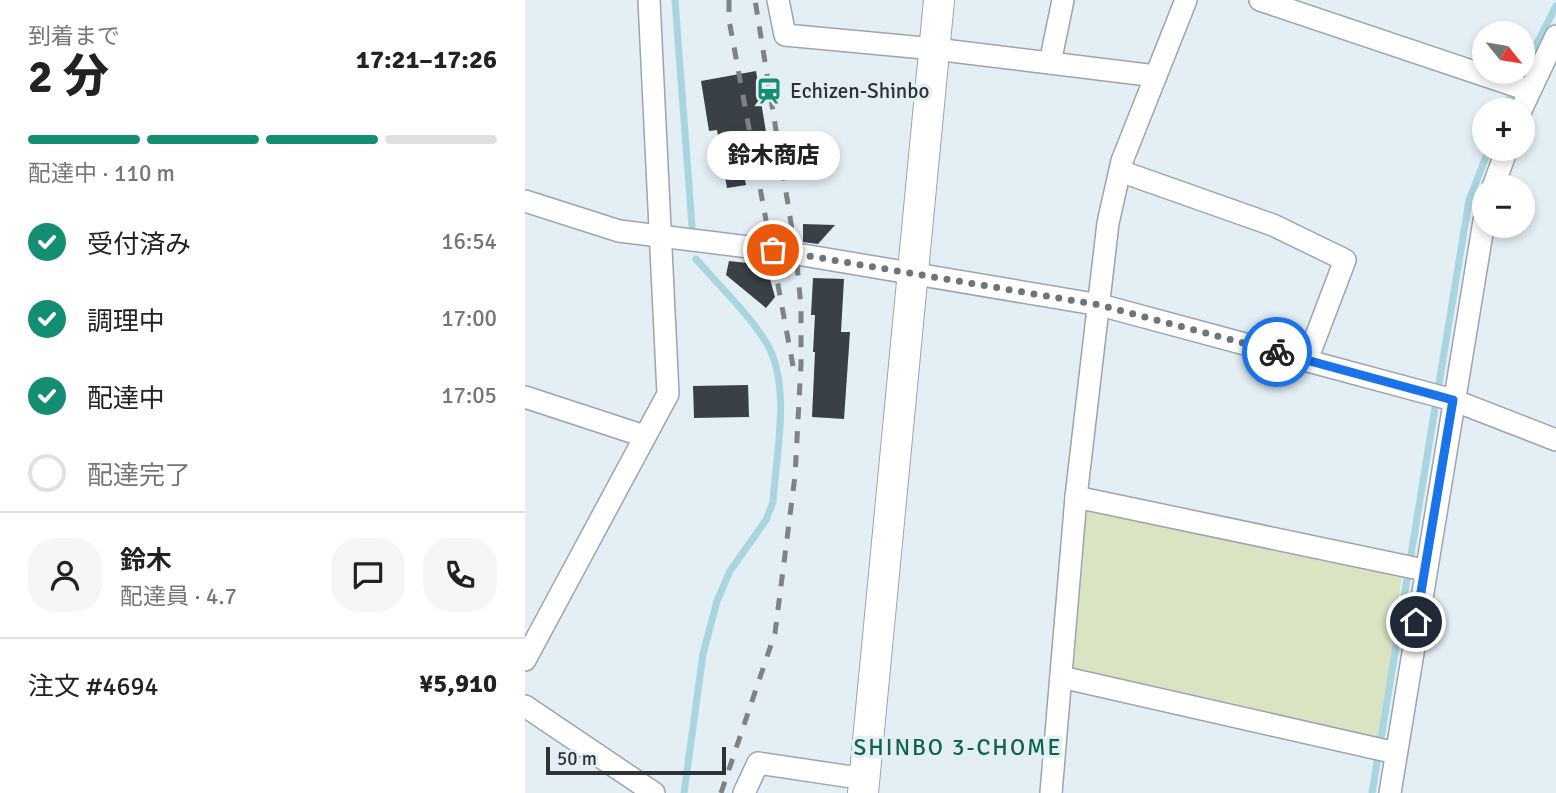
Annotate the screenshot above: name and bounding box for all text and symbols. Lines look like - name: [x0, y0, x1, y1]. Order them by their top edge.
- north arrow: [1472, 21, 1535, 84]
- map controls: [1472, 21, 1535, 238]
- text: 到着まで: [28, 22, 120, 51]
- text: 17:21–17:26: [356, 44, 497, 76]
- text: 2 分: [28, 49, 109, 105]
- station icon: Echizen-Shinbo: [754, 76, 784, 106]
- place label: Echizen-Shinbo: [790, 78, 929, 104]
- button: +: [1472, 98, 1535, 161]
- callout: 鈴木商店: [707, 131, 839, 180]
- text: 鈴木商店: [728, 141, 820, 170]
- text: 配達中 · 110 m: [28, 159, 175, 188]
- button: −: [1472, 175, 1535, 238]
- pin: [743, 220, 803, 280]
- icon: check: [28, 223, 66, 261]
- text: 16:54: [441, 227, 497, 256]
- text: 受付済み: [87, 229, 191, 261]
- icon: bag: [754, 231, 792, 269]
- icon: check: [28, 300, 66, 338]
- text: 17:00: [441, 304, 497, 333]
- text: 調理中: [87, 306, 165, 338]
- courier: [1242, 317, 1312, 387]
- icon: bike: [1258, 333, 1296, 371]
- icon: check: [28, 377, 66, 415]
- text: 17:05: [441, 381, 497, 410]
- text: 配達中: [87, 383, 165, 415]
- text: 配達完了: [87, 460, 191, 492]
- button: person: [28, 538, 102, 612]
- button: chat: [331, 538, 405, 612]
- button: phone: [423, 538, 497, 612]
- text: 鈴木: [120, 545, 172, 577]
- text: 配達員 · 4.7: [120, 582, 237, 611]
- pin: [1386, 592, 1446, 652]
- icon: home: [1397, 603, 1435, 641]
- text: ¥5,910: [419, 668, 497, 700]
- text: 注文 #4694: [28, 671, 159, 703]
- district label: SHINBO 3-CHOME: [853, 733, 1063, 762]
- scale bar: [546, 744, 726, 776]
- text: 50 m: [557, 747, 597, 771]

